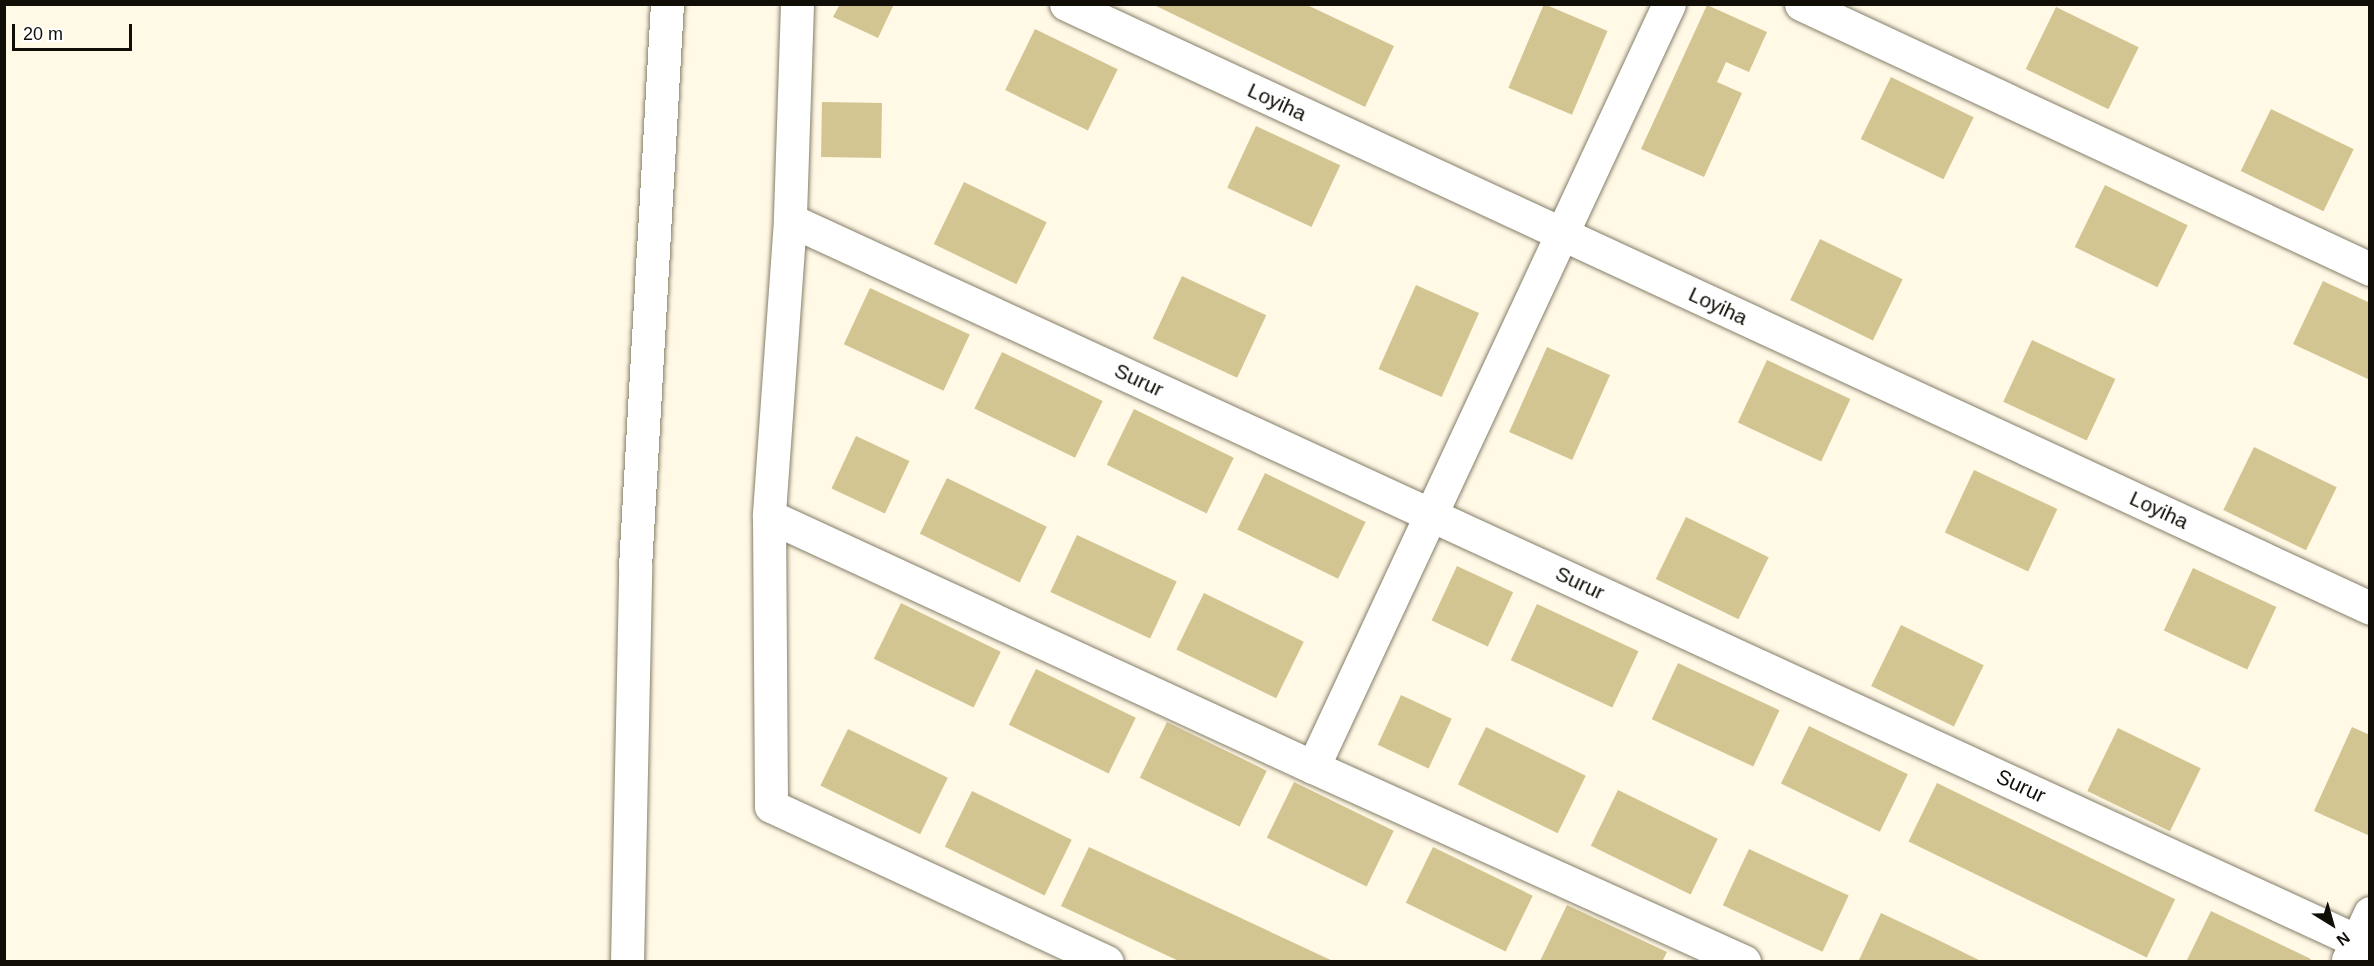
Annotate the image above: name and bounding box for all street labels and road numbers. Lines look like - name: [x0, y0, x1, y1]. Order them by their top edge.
- street label: Loyiha: [1244, 78, 1310, 126]
- street label: Loyiha: [1685, 282, 1751, 330]
- street label: Surur: [1110, 358, 1168, 402]
- street label: Loyiha: [2126, 486, 2192, 534]
- street label: Surur: [1551, 561, 1609, 605]
- street label: Surur: [1992, 764, 2050, 808]

